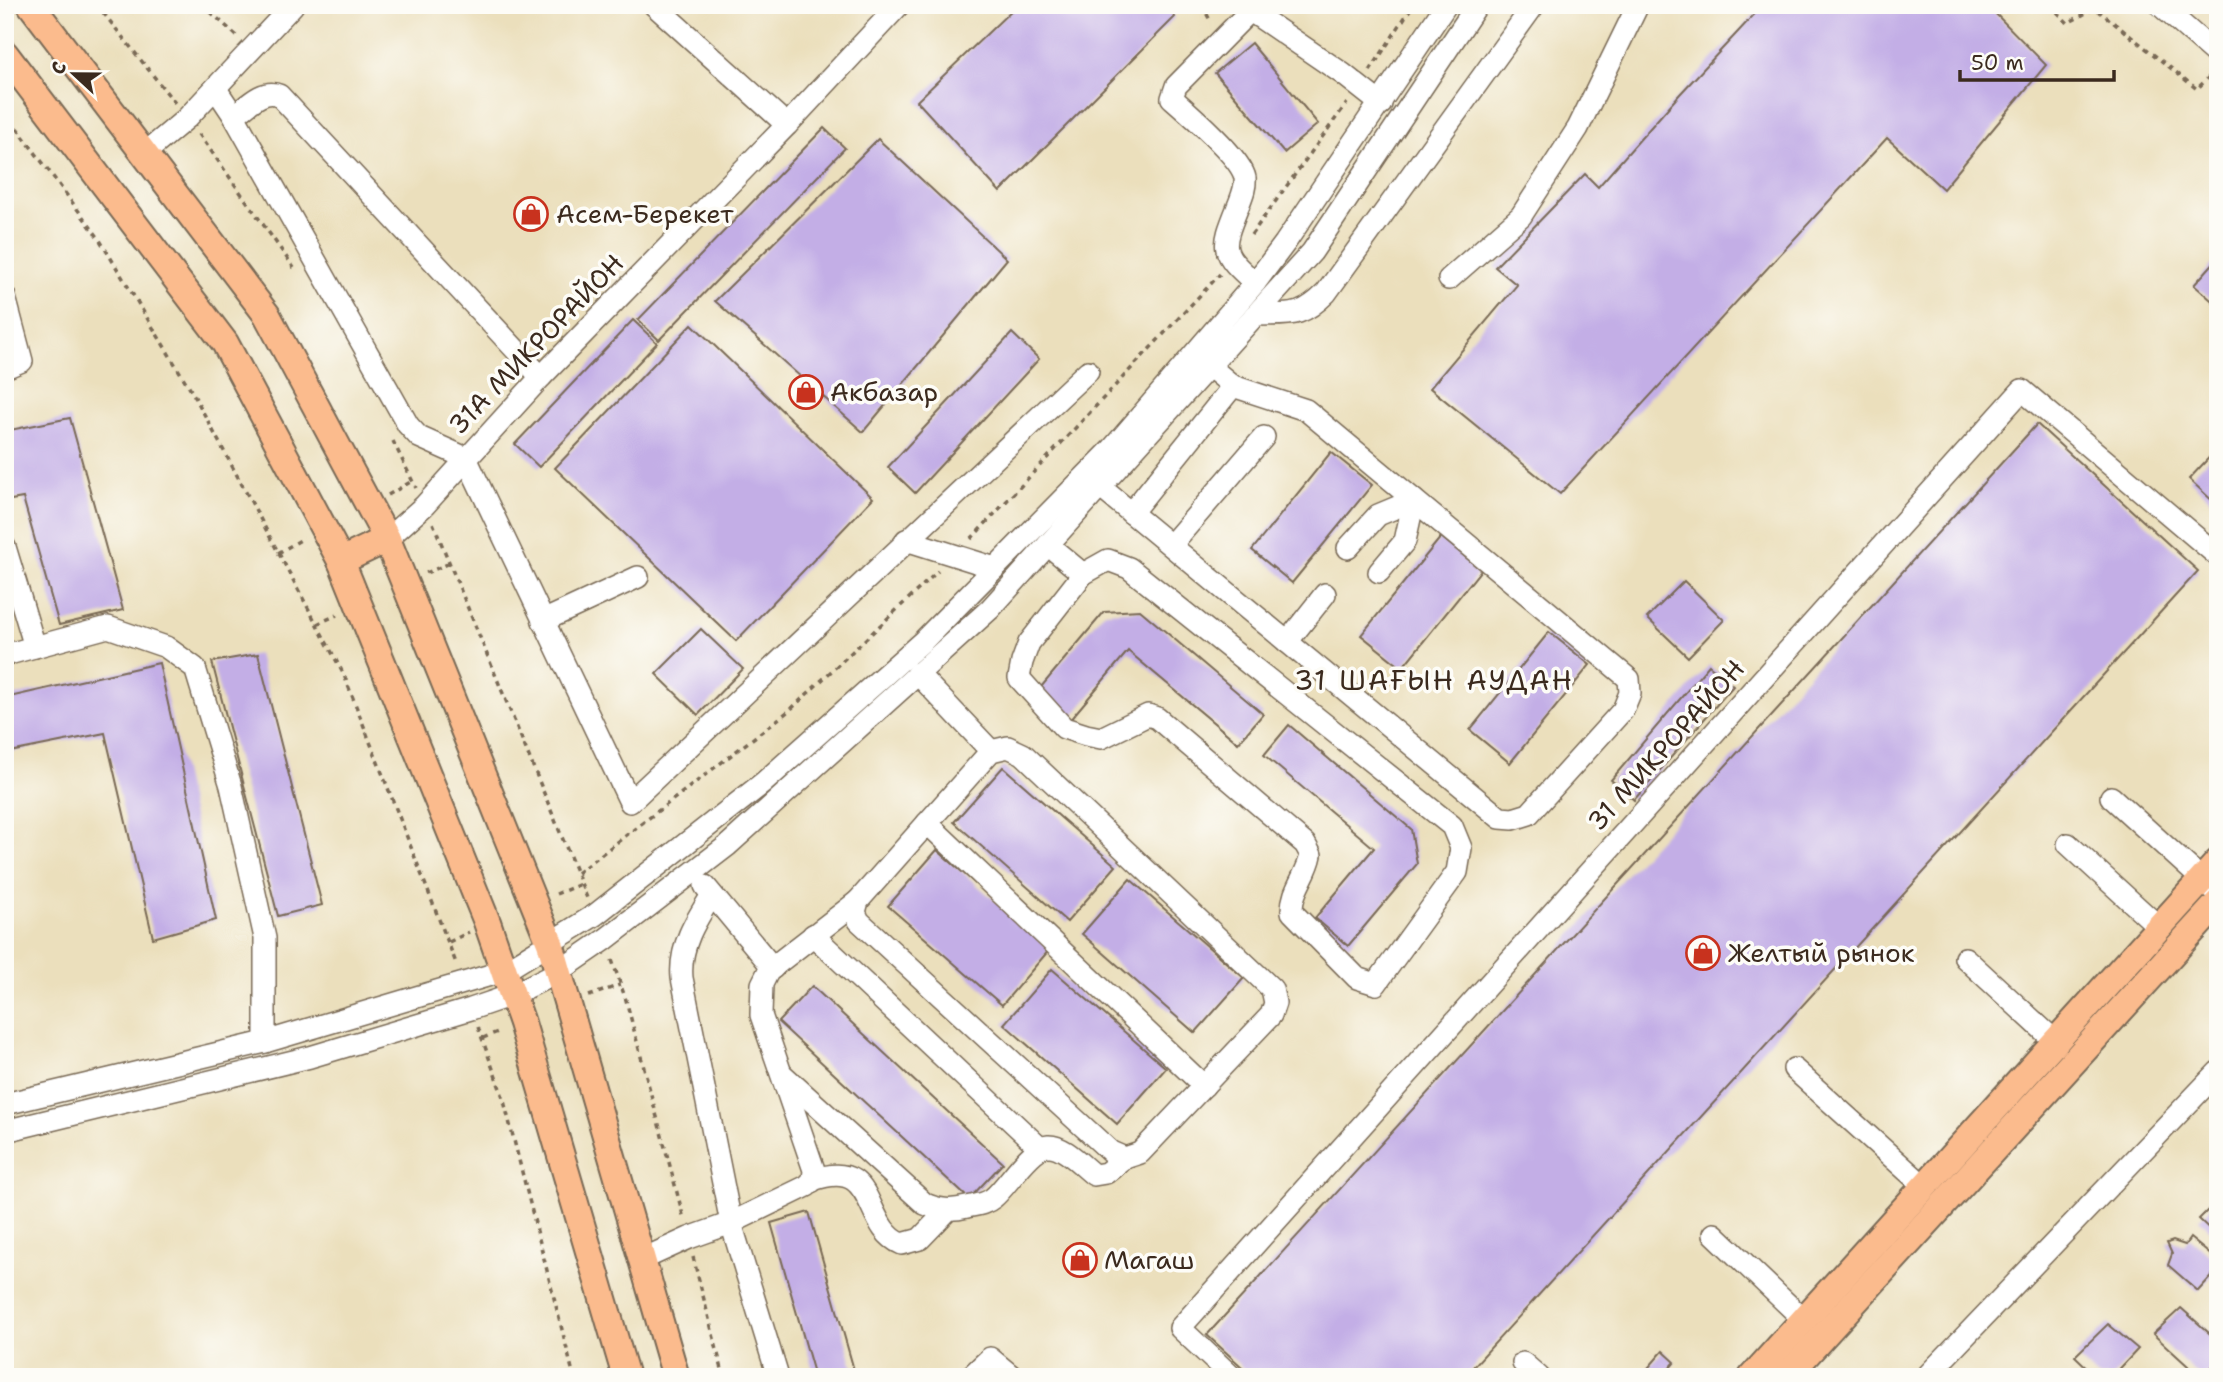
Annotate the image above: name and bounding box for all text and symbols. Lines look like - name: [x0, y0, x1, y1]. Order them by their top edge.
- north arrow: [38, 38, 108, 108]
- scale bar: [1960, 38, 2114, 82]
- text: 50 m: [1971, 49, 2024, 77]
- text: С: [45, 58, 72, 78]
- shop icon: Асем-Берекет: [512, 195, 550, 233]
- place label: Асем-Берекет: [556, 196, 734, 231]
- street label: 31А МИКРОРАЙОН: [440, 246, 631, 441]
- shop icon: Акбазар: [787, 373, 825, 411]
- place label: Акбазар: [830, 374, 938, 409]
- street label: 31 МИКРОРАЙОН: [1579, 651, 1752, 838]
- district label: 31 ШАҒЫН АУДАН: [1294, 661, 1574, 699]
- shop icon: Желтый рынок: [1684, 934, 1722, 972]
- place label: Желтый рынок: [1728, 935, 1915, 970]
- shop icon: Магаш: [1061, 1241, 1099, 1279]
- place label: Магаш: [1104, 1242, 1194, 1277]

